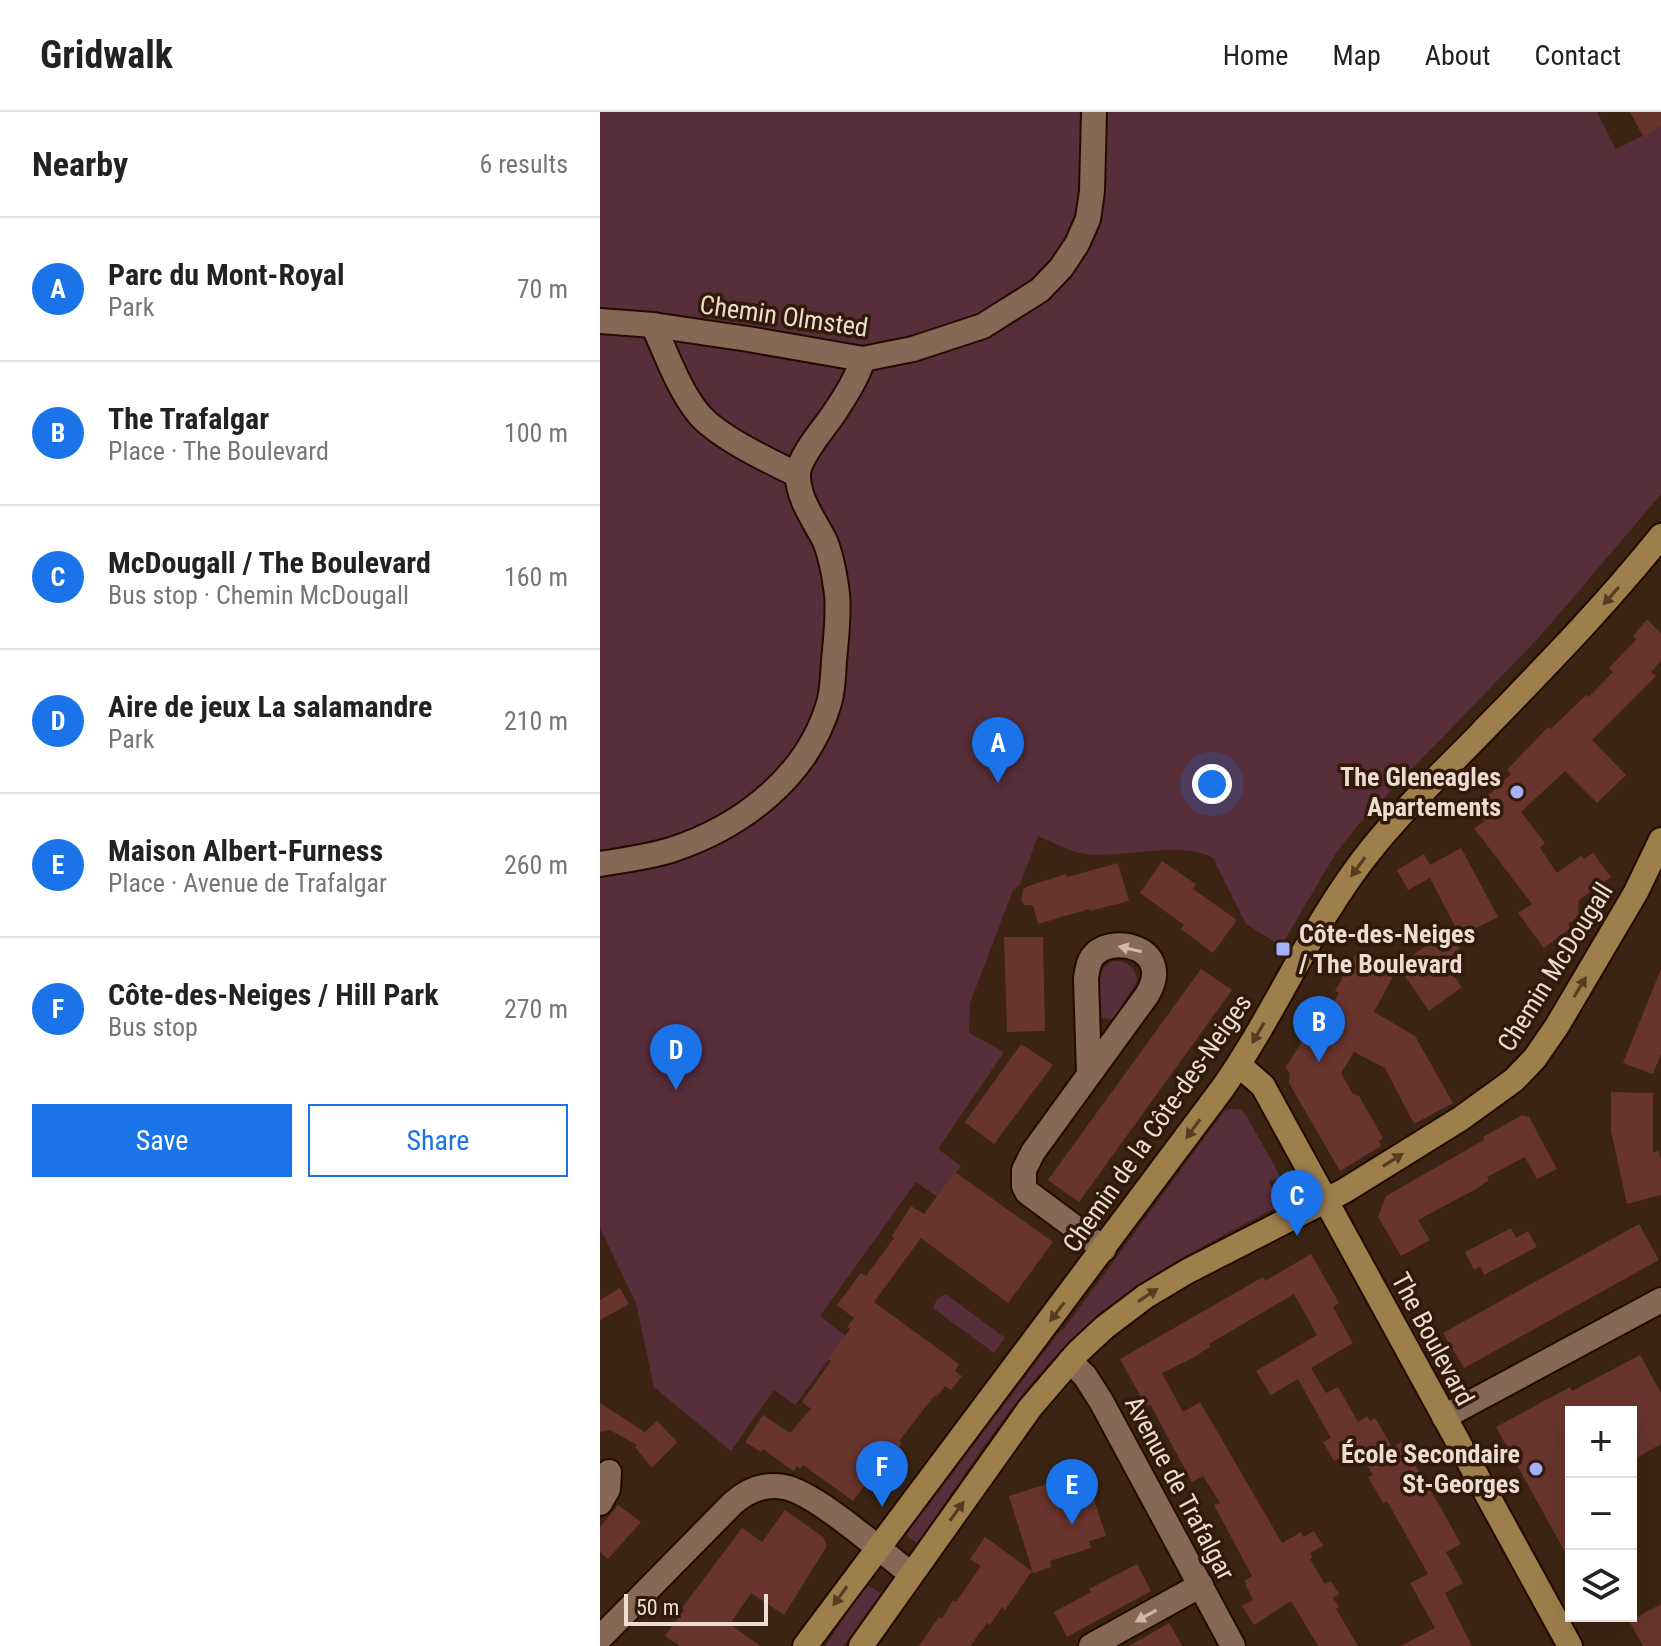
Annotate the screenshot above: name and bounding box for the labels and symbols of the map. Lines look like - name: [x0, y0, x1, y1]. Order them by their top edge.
- street label: Chemin Olmsted: [698, 289, 870, 343]
- one-way arrow: [1603, 586, 1620, 606]
- pin: A: [972, 717, 1024, 783]
- place label: The Gleneagles Apartements: [1340, 762, 1501, 822]
- your location: [1192, 764, 1232, 804]
- marker: The Gleneagles Apartements: [1508, 783, 1526, 801]
- one-way arrow: [1351, 856, 1366, 877]
- street label: Chemin McDougall: [1491, 877, 1619, 1057]
- place label: Côte-des-Neiges / The Boulevard: [1298, 919, 1475, 979]
- marker: Côte-des-Neiges / The Boulevard: [1274, 940, 1292, 958]
- one-way arrow: [1117, 942, 1142, 955]
- one-way arrow: [1573, 976, 1587, 998]
- street label: Chemin de la Côte-des-Neiges: [1056, 988, 1258, 1258]
- pin: B: [1293, 996, 1345, 1062]
- one-way arrow: [1251, 1022, 1265, 1045]
- pin: D: [650, 1024, 702, 1090]
- one-way arrow: [1186, 1118, 1202, 1139]
- one-way arrow: [1382, 1154, 1404, 1168]
- pin: C: [1271, 1170, 1323, 1236]
- street label: The Boulevard: [1385, 1267, 1481, 1411]
- one-way arrow: [1138, 1288, 1159, 1303]
- one-way arrow: [1049, 1301, 1065, 1323]
- street label: Avenue de Trafalgar: [1119, 1391, 1241, 1585]
- place label: École Secondaire St-Georges: [1341, 1439, 1520, 1499]
- pin: F: [856, 1441, 908, 1507]
- pin: E: [1046, 1459, 1098, 1525]
- marker: École Secondaire St-Georges: [1527, 1460, 1545, 1478]
- one-way arrow: [949, 1500, 965, 1522]
- one-way arrow: [833, 1586, 848, 1607]
- scale bar: [624, 1590, 768, 1626]
- one-way arrow: [1135, 1609, 1158, 1623]

